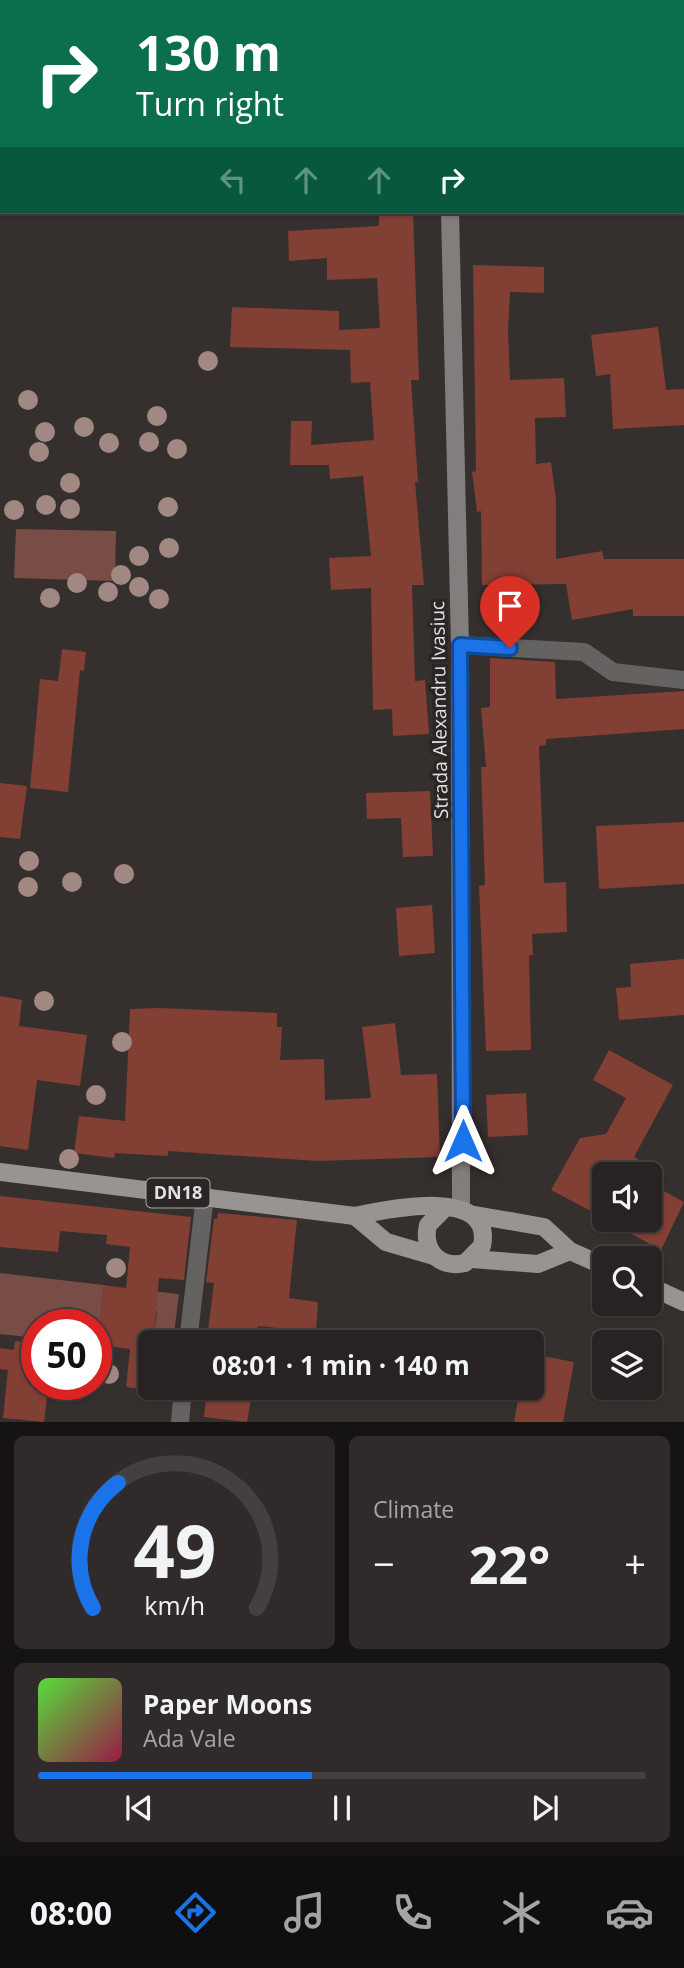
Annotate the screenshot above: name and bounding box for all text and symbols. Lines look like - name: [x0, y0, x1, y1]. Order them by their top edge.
- text: 130 m: [136, 19, 281, 85]
- icon: right: [21, 28, 112, 119]
- text: Turn right: [136, 82, 284, 125]
- icon: left: [214, 161, 252, 199]
- icon: ahead: [287, 161, 325, 199]
- icon: ahead: [360, 161, 398, 199]
- icon: right: [433, 161, 471, 199]
- pin: [480, 576, 540, 648]
- icon: arrive: [491, 587, 529, 625]
- street label: Strada Alexandru Ivasiuc: [424, 601, 454, 819]
- position arrow: [426, 1104, 500, 1178]
- map controls: [592, 1162, 662, 1400]
- button: sound: [592, 1162, 662, 1232]
- road number: DN18: [146, 1178, 210, 1208]
- button: search: [592, 1246, 662, 1316]
- speed limit sign: 50: [21, 1309, 112, 1400]
- button: layers: [592, 1330, 662, 1400]
- text: 08:01 · 1 min · 140 m: [212, 1347, 470, 1383]
- text: Climate: [373, 1493, 454, 1525]
- text: 49: [133, 1501, 216, 1600]
- text: 22°: [469, 1528, 550, 1599]
- text: −: [373, 1537, 395, 1589]
- text: +: [624, 1537, 646, 1589]
- text: km/h: [144, 1588, 205, 1622]
- text: Paper Moons: [143, 1686, 312, 1722]
- text: Ada Vale: [143, 1722, 236, 1754]
- icon: previous: [120, 1789, 158, 1827]
- icon: pause: [323, 1789, 361, 1827]
- icon: next: [526, 1789, 564, 1827]
- icon: directions: [171, 1888, 220, 1937]
- icon: music: [280, 1888, 329, 1937]
- icon: phone: [388, 1888, 437, 1937]
- icon: climate: [497, 1888, 546, 1937]
- icon: car: [605, 1888, 654, 1937]
- text: 08:00: [30, 1891, 112, 1934]

